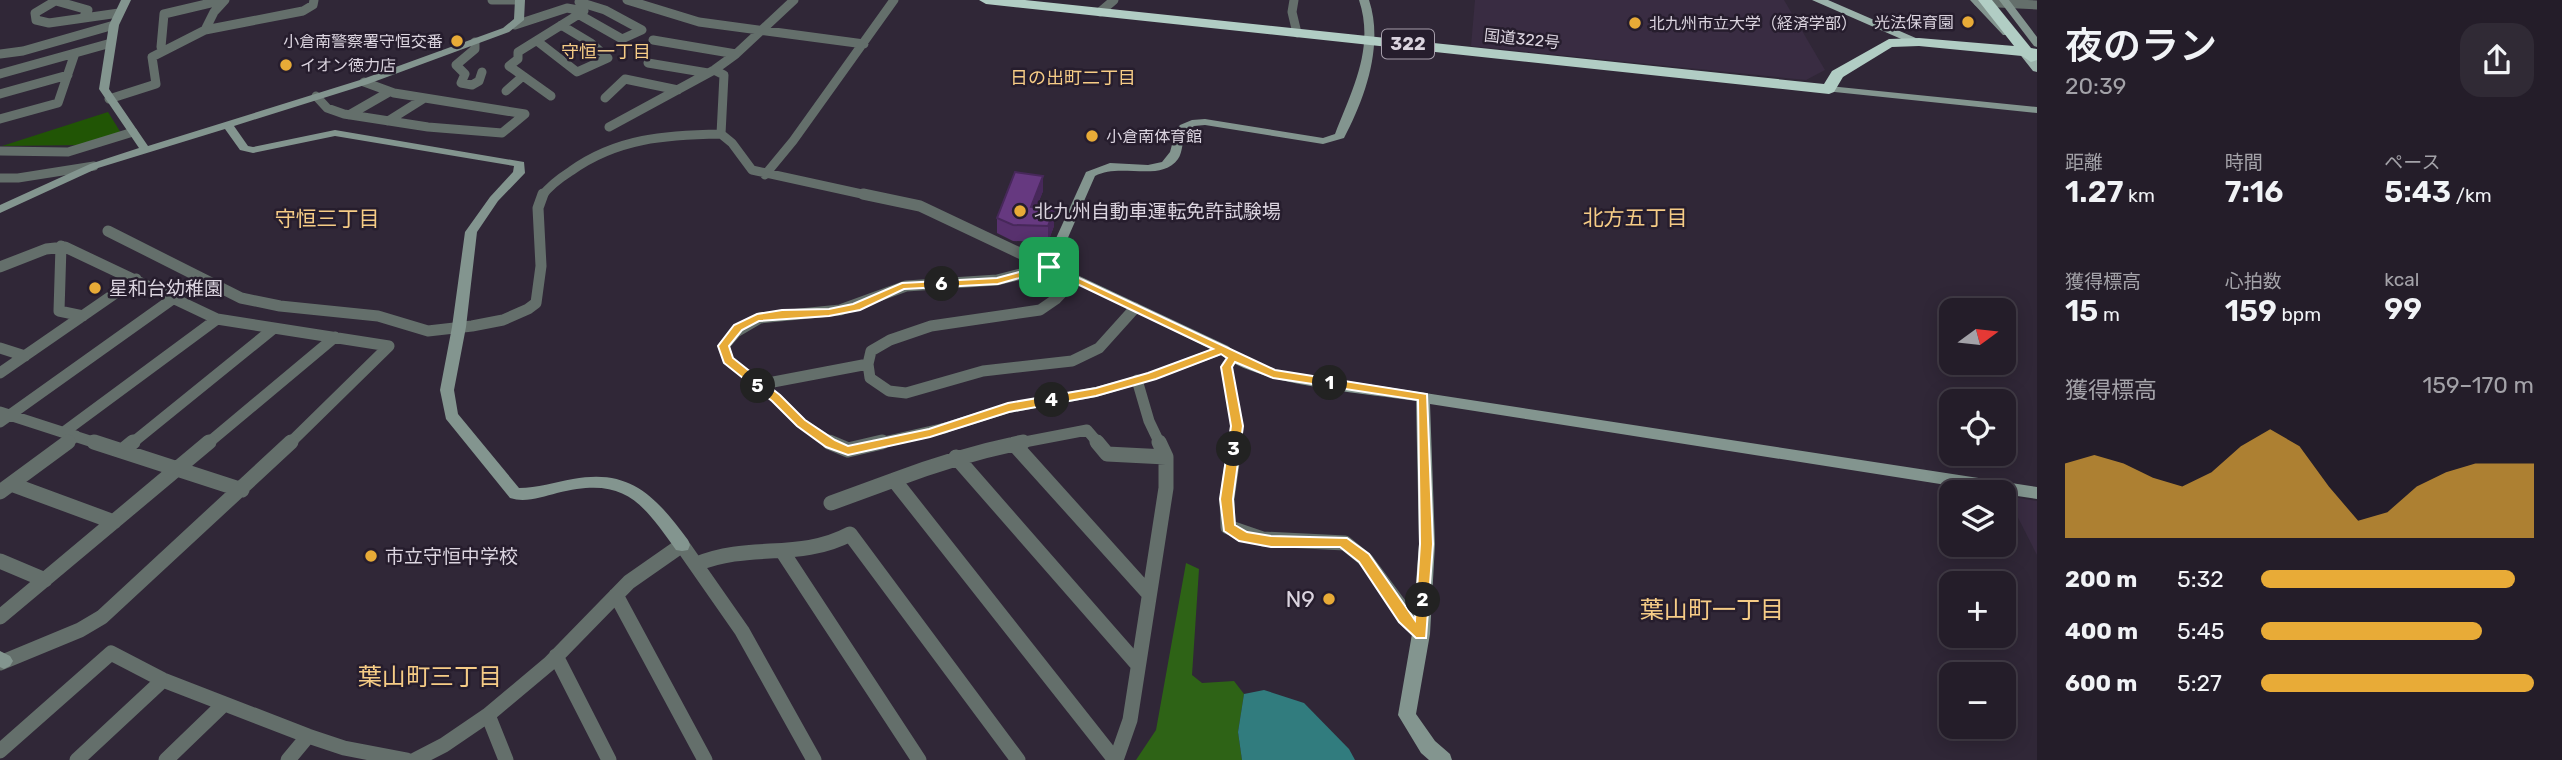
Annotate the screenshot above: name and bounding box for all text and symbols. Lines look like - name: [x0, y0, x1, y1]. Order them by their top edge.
- place label: 光法保育園: [1874, 13, 1954, 32]
- place label: 北九州市立大学（経済学部）: [1649, 14, 1857, 33]
- marker: 光法保育園: [1960, 14, 1976, 30]
- marker: 北九州市立大学（経済学部）: [1627, 15, 1643, 31]
- text: 夜のラン: [2065, 23, 2217, 69]
- button: share: [2460, 23, 2534, 97]
- street label: 国道322号: [1483, 26, 1561, 52]
- road number: 322: [1382, 29, 1434, 58]
- place label: 小倉南警察署守恒交番: [283, 32, 443, 51]
- marker: 小倉南警察署守恒交番: [449, 33, 465, 49]
- district label: 守恒一丁目: [561, 41, 651, 63]
- place label: イオン徳力店: [300, 56, 396, 75]
- marker: イオン徳力店: [278, 57, 294, 73]
- district label: 日の出町二丁目: [1010, 67, 1136, 89]
- text: 20:39: [2065, 72, 2126, 100]
- place label: 小倉南体育館: [1106, 127, 1202, 146]
- marker: 小倉南体育館: [1084, 128, 1100, 144]
- text: 距離: [2065, 151, 2103, 174]
- text: 時間: [2225, 151, 2263, 174]
- text: ペース: [2384, 151, 2440, 174]
- text: 1.27: [2065, 174, 2123, 210]
- text: 7:16: [2225, 174, 2283, 210]
- text: 5:43: [2384, 174, 2451, 210]
- text: km: [2123, 184, 2155, 207]
- text: /km: [2451, 184, 2492, 207]
- place label: 北九州自動車運転免許試験場: [1034, 200, 1281, 223]
- marker: 北九州自動車運転免許試験場: [1012, 203, 1028, 219]
- district label: 北方五丁目: [1583, 205, 1688, 230]
- district label: 守恒三丁目: [275, 206, 380, 231]
- pin: [1019, 237, 1079, 297]
- icon: arrive: [1030, 248, 1068, 286]
- pin: 6: [925, 266, 960, 302]
- text: kcal: [2384, 268, 2419, 291]
- text: 獲得標高: [2065, 270, 2141, 293]
- text: 心拍数: [2225, 270, 2282, 293]
- text: 6: [935, 272, 948, 295]
- place label: 星和台幼稚園: [109, 277, 223, 300]
- marker: 星和台幼稚園: [87, 280, 103, 296]
- text: 99: [2384, 291, 2422, 327]
- text: 15: [2065, 293, 2098, 329]
- text: 159: [2225, 293, 2277, 329]
- north arrow: [1939, 298, 2016, 374]
- map controls: [1939, 298, 2016, 739]
- text: m: [2098, 303, 2120, 326]
- text: bpm: [2277, 303, 2321, 326]
- pin: 1: [1312, 366, 1348, 400]
- pin: 5: [740, 368, 776, 404]
- text: 1: [1325, 371, 1334, 394]
- text: 159–170 m: [2423, 371, 2534, 399]
- text: 5: [751, 374, 764, 397]
- text: 獲得標高: [2065, 376, 2157, 404]
- pin: 4: [1034, 382, 1070, 418]
- text: 4: [1045, 388, 1058, 411]
- button: locate: [1939, 389, 2016, 466]
- pin: 3: [1216, 432, 1252, 466]
- text: 3: [1227, 437, 1240, 460]
- button: layers: [1939, 480, 2016, 557]
- place label: 市立守恒中学校: [385, 545, 518, 568]
- marker: 市立守恒中学校: [363, 548, 379, 564]
- text: 200 m: [2065, 565, 2137, 593]
- text: 5:32: [2177, 565, 2224, 593]
- button: +: [1939, 571, 2016, 648]
- pin: 2: [1406, 582, 1440, 618]
- place label: N9: [1285, 585, 1315, 613]
- text: 2: [1416, 588, 1429, 611]
- marker: N9: [1321, 591, 1337, 607]
- district label: 葉山町一丁目: [1640, 596, 1784, 624]
- text: 400 m: [2065, 617, 2138, 645]
- text: 5:45: [2177, 617, 2225, 645]
- button: −: [1939, 662, 2016, 739]
- district label: 葉山町三丁目: [358, 663, 502, 691]
- text: 600 m: [2065, 669, 2137, 697]
- text: 5:27: [2177, 669, 2222, 697]

